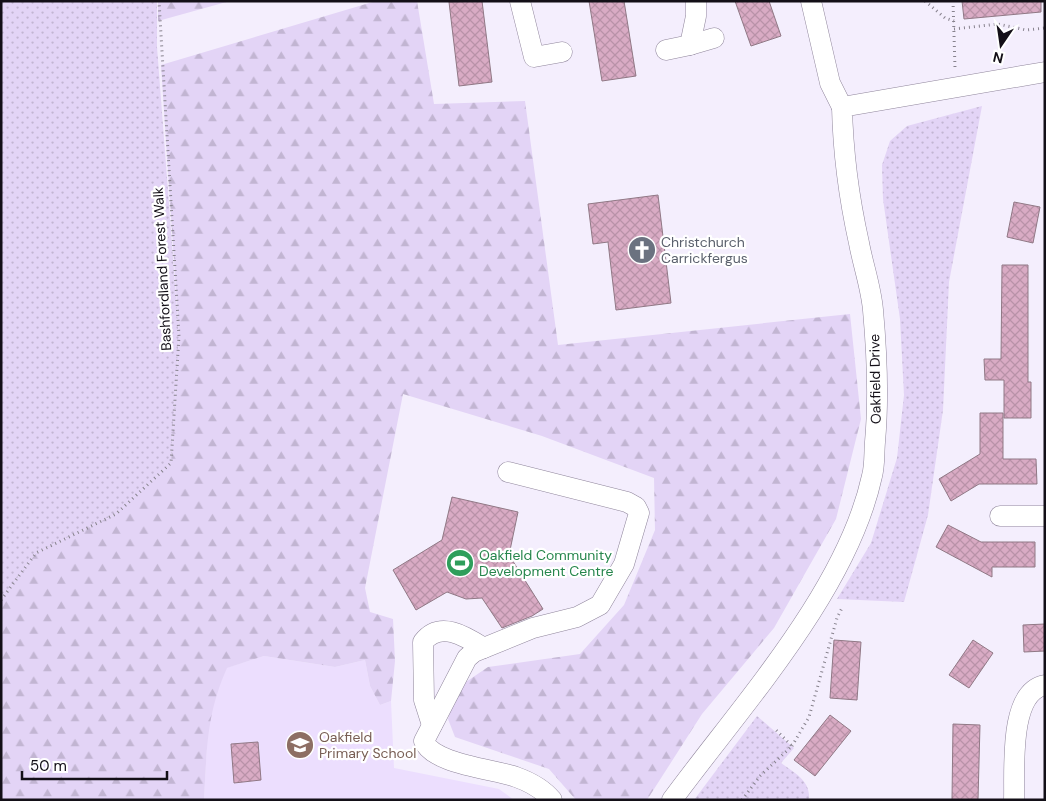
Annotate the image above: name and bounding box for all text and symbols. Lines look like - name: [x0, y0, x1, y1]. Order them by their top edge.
- north arrow: [976, 20, 1026, 70]
- text: N: [991, 48, 1005, 68]
- street label: Bashfordland Forest Walk: [149, 187, 175, 351]
- place label: Christchurch Carrickfergus: [661, 233, 748, 267]
- church icon: Christchurch Carrickfergus: [627, 235, 657, 265]
- street label: Oakfield Drive: [865, 334, 885, 424]
- place label: Oakfield Community Development Centre: [479, 546, 614, 580]
- sports icon: Oakfield Community Development Centre: [445, 548, 475, 578]
- place label: Oakfield Primary School: [319, 728, 416, 762]
- school or university icon: Oakfield Primary School: [285, 730, 315, 760]
- scale bar: [22, 748, 168, 780]
- text: 50 m: [30, 756, 67, 776]

